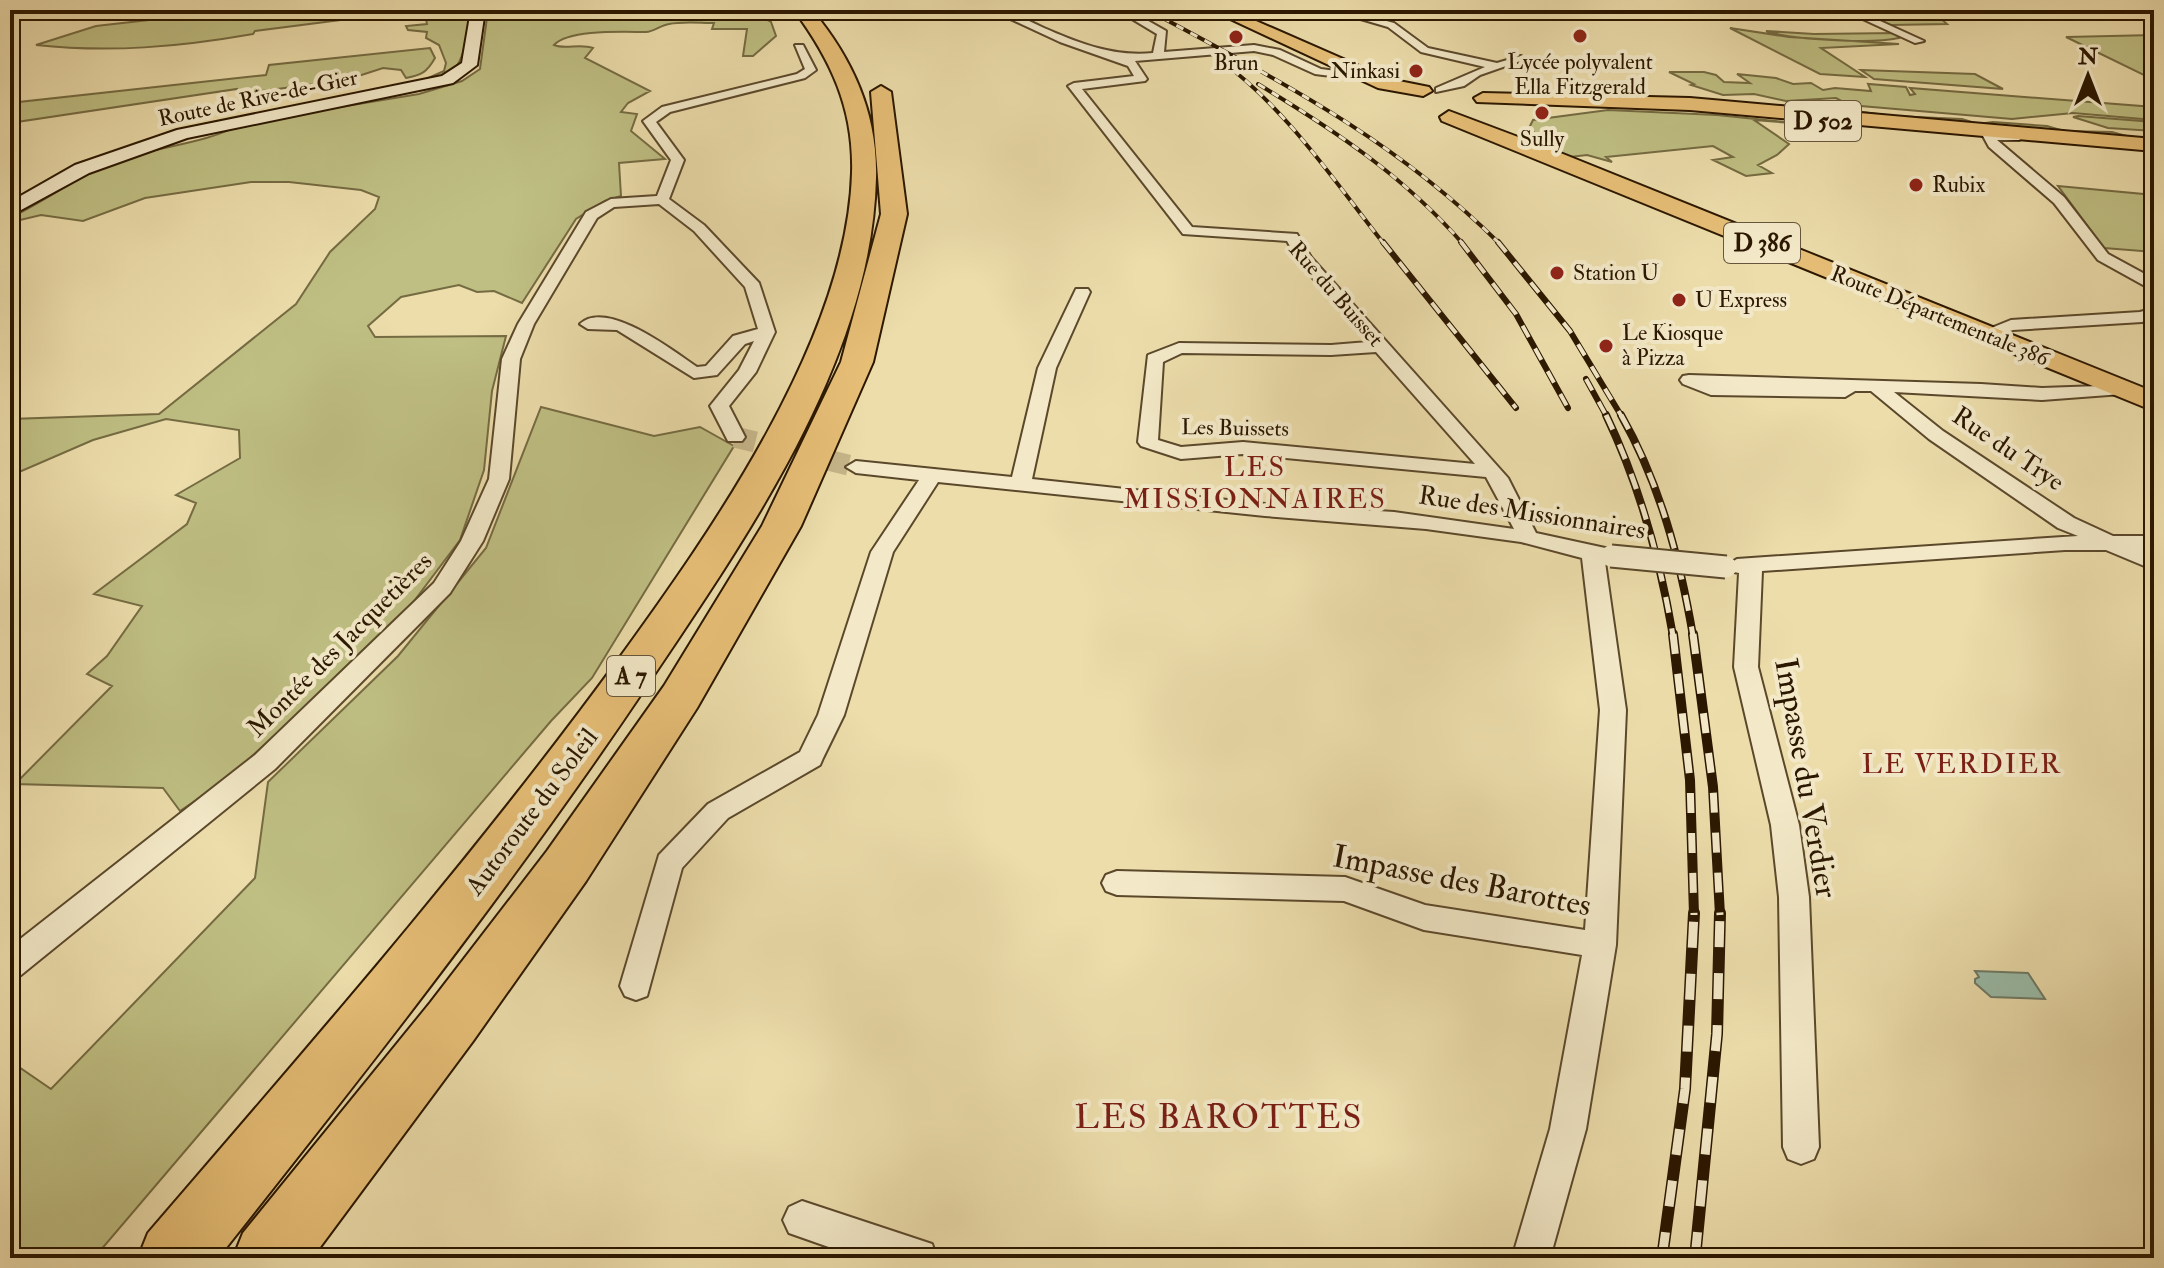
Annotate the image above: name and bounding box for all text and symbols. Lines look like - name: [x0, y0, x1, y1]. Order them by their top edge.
- marker: Lycée polyvalent Ella Fitzgerald: [1571, 27, 1589, 45]
- marker: Brun: [1227, 28, 1245, 46]
- north arrow: [2048, 36, 2128, 116]
- text: N: [2077, 43, 2098, 71]
- place label: Lycée polyvalent Ella Fitzgerald: [1507, 48, 1653, 101]
- place label: Brun: [1213, 49, 1259, 77]
- place label: Ninkasi: [1330, 57, 1400, 85]
- marker: Ninkasi: [1407, 62, 1425, 80]
- street label: Route de Rive-de-Gier: [156, 63, 361, 133]
- road number: D 502: [1785, 101, 1861, 141]
- marker: Sully: [1533, 104, 1551, 122]
- place label: Sully: [1520, 125, 1565, 153]
- place label: Rubix: [1932, 171, 1985, 199]
- marker: Rubix: [1907, 176, 1925, 194]
- road number: D 386: [1724, 223, 1800, 263]
- street label: Rue du Buisset: [1283, 236, 1389, 352]
- place label: Station U: [1573, 259, 1660, 287]
- street label: Route Départementale 386: [1826, 259, 2055, 374]
- marker: Station U: [1548, 264, 1566, 282]
- place label: U Express: [1695, 286, 1787, 315]
- marker: U Express: [1670, 291, 1688, 309]
- place label: Le Kiosque à Pizza: [1622, 319, 1723, 372]
- marker: Le Kiosque à Pizza: [1597, 337, 1615, 355]
- street label: Rue du Trye: [1946, 400, 2070, 498]
- street label: Les Buissets: [1181, 413, 1289, 443]
- district label: LES MISSIONNAIRES: [1123, 450, 1387, 517]
- street label: Rue des Missionnaires: [1416, 479, 1648, 547]
- street label: Montée des Jacquetières: [241, 546, 439, 744]
- street label: Impasse du Verdier: [1765, 655, 1847, 901]
- road number: A 7: [607, 656, 655, 696]
- street label: Autoroute du Soleil: [458, 722, 605, 902]
- district label: LE VERDIER: [1862, 747, 2062, 782]
- street label: Impasse des Barottes: [1329, 836, 1595, 926]
- district label: LES BAROTTES: [1075, 1096, 1363, 1139]

